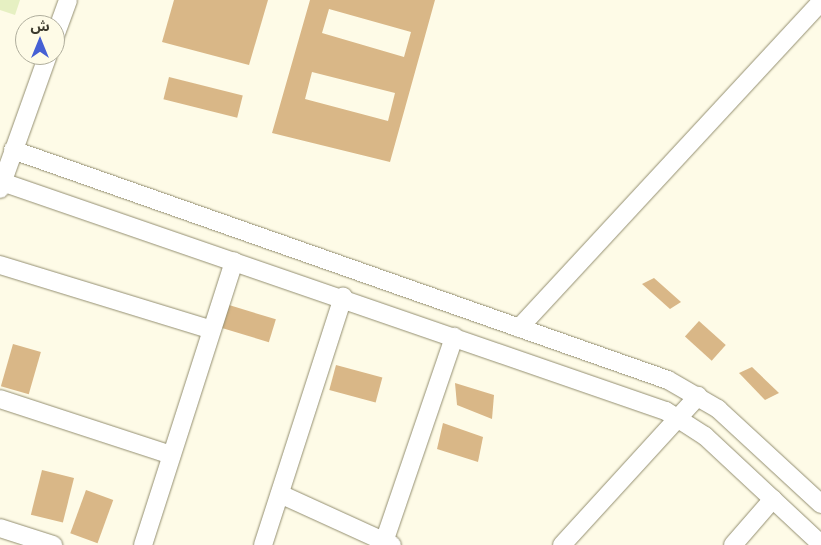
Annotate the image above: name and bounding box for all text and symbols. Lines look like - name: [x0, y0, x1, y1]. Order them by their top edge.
- north arrow: [15, 15, 65, 65]
- text: ش: [30, 16, 50, 35]

